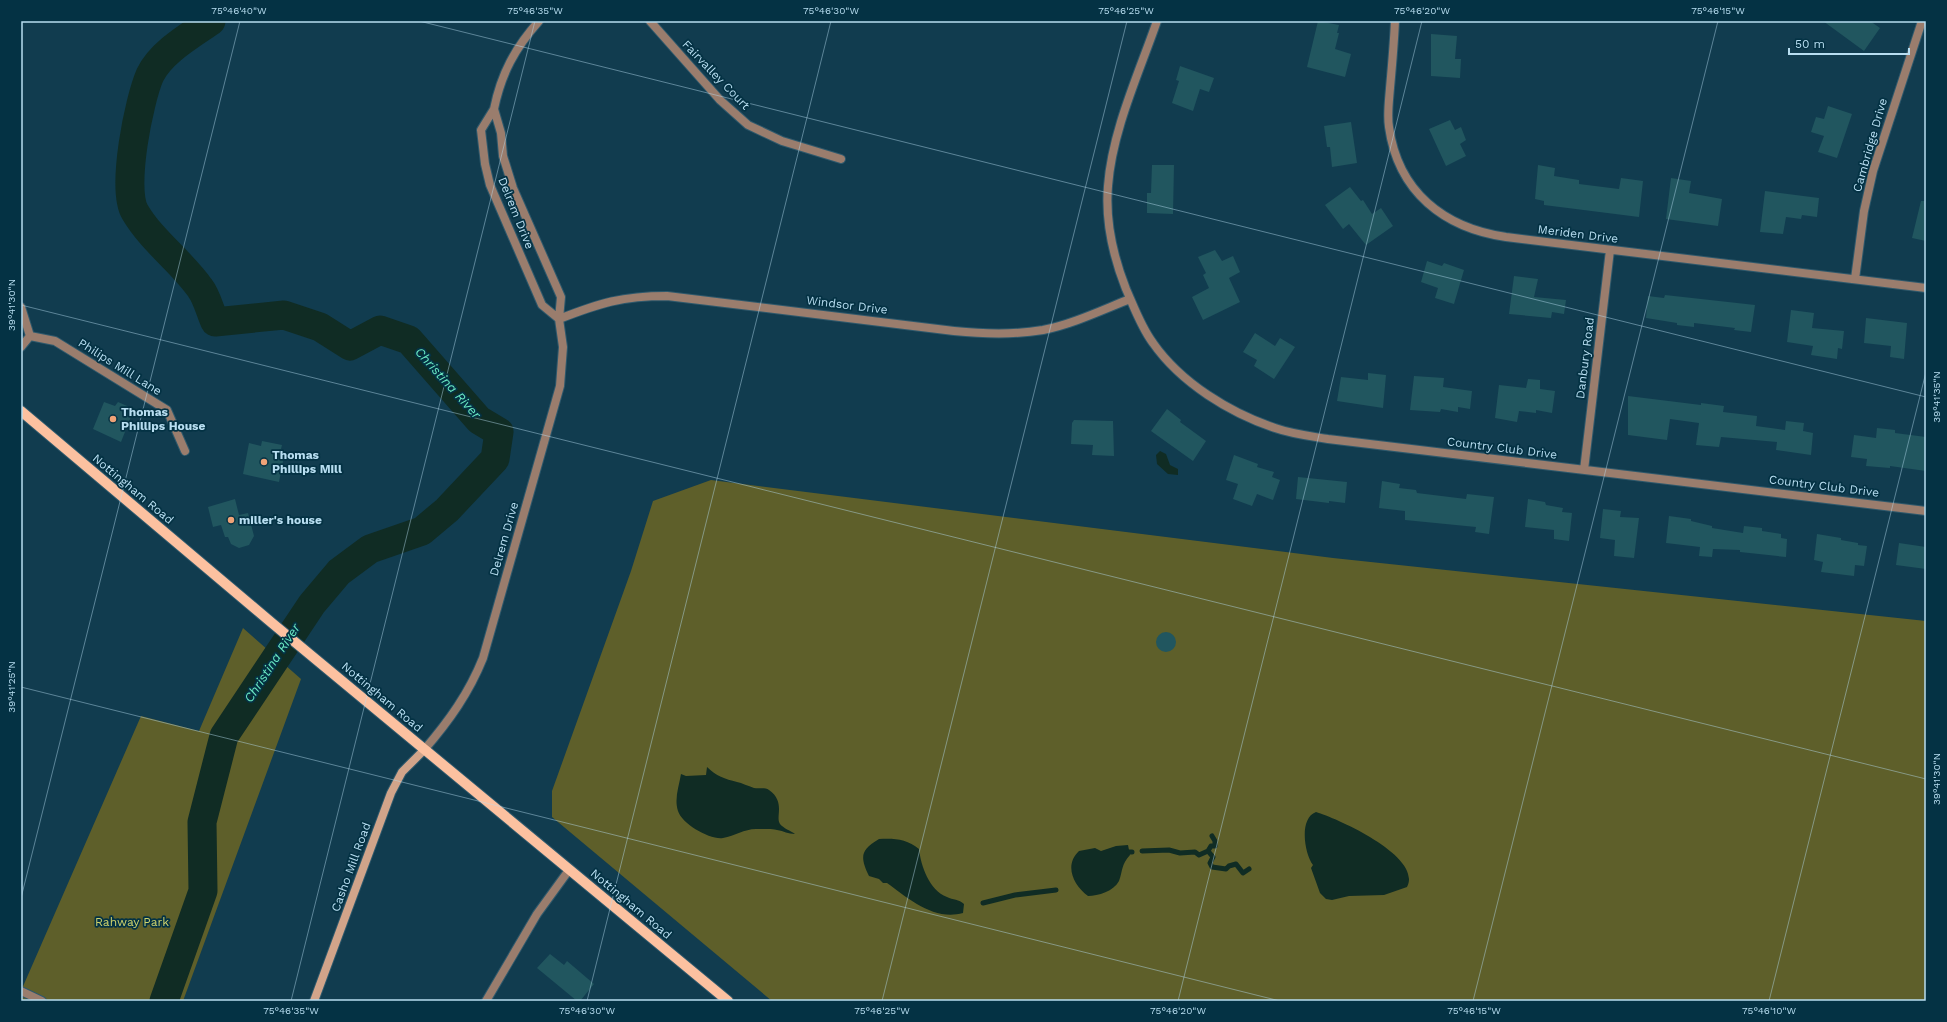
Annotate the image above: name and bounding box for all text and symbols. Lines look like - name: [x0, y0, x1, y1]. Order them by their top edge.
- text: 75°46'40"W: [211, 5, 267, 16]
- text: 75°46'35"W: [507, 5, 563, 16]
- text: 75°46'30"W: [803, 5, 859, 16]
- text: 75°46'25"W: [1098, 5, 1154, 16]
- text: 75°46'20"W: [1394, 5, 1450, 16]
- text: 75°46'15"W: [1691, 5, 1745, 16]
- scale bar: [1789, 30, 1909, 56]
- street label: Fairvalley Court: [679, 37, 753, 113]
- text: 50 m: [1795, 37, 1825, 51]
- street label: Cambridge Drive: [1850, 96, 1890, 193]
- street label: Delrem Drive: [495, 175, 537, 251]
- street label: Meriden Drive: [1537, 222, 1619, 246]
- text: 39°41'30"N: [6, 279, 17, 331]
- street label: Windsor Drive: [806, 293, 888, 317]
- street label: Danbury Road: [1573, 316, 1597, 400]
- street label: Philips Mill Lane: [76, 336, 164, 398]
- water label: Christina River: [412, 344, 485, 423]
- text: 39°41'35"N: [1931, 371, 1942, 423]
- place label: Thomas Phillips House: [121, 405, 205, 433]
- marker: Thomas Phillips House: [108, 414, 118, 424]
- street label: Country Club Drive: [1446, 434, 1558, 462]
- place label: Thomas Phillips Mill: [272, 448, 342, 476]
- street label: Nottingham Road: [90, 451, 176, 527]
- marker: Thomas Phillips Mill: [259, 457, 269, 467]
- street label: Country Club Drive: [1768, 472, 1880, 500]
- street label: Delrem Drive: [487, 500, 521, 578]
- place label: miller's house: [239, 513, 322, 527]
- marker: miller's house: [226, 515, 236, 525]
- water label: Christina River: [241, 620, 304, 705]
- street label: Nottingham Road: [339, 659, 425, 735]
- text: 39°41'25"N: [6, 661, 17, 713]
- text: 39°41'30"N: [1931, 753, 1942, 805]
- street label: Casho Mill Road: [328, 821, 374, 913]
- street label: Nottingham Road: [588, 866, 674, 942]
- park label: Rahway Park: [95, 915, 169, 929]
- text: 75°46'35"W: [263, 1005, 319, 1016]
- text: 75°46'30"W: [559, 1005, 615, 1016]
- text: 75°46'25"W: [854, 1005, 910, 1016]
- text: 75°46'20"W: [1150, 1005, 1206, 1016]
- text: 75°46'15"W: [1447, 1005, 1501, 1016]
- text: 75°46'10"W: [1742, 1005, 1796, 1016]

